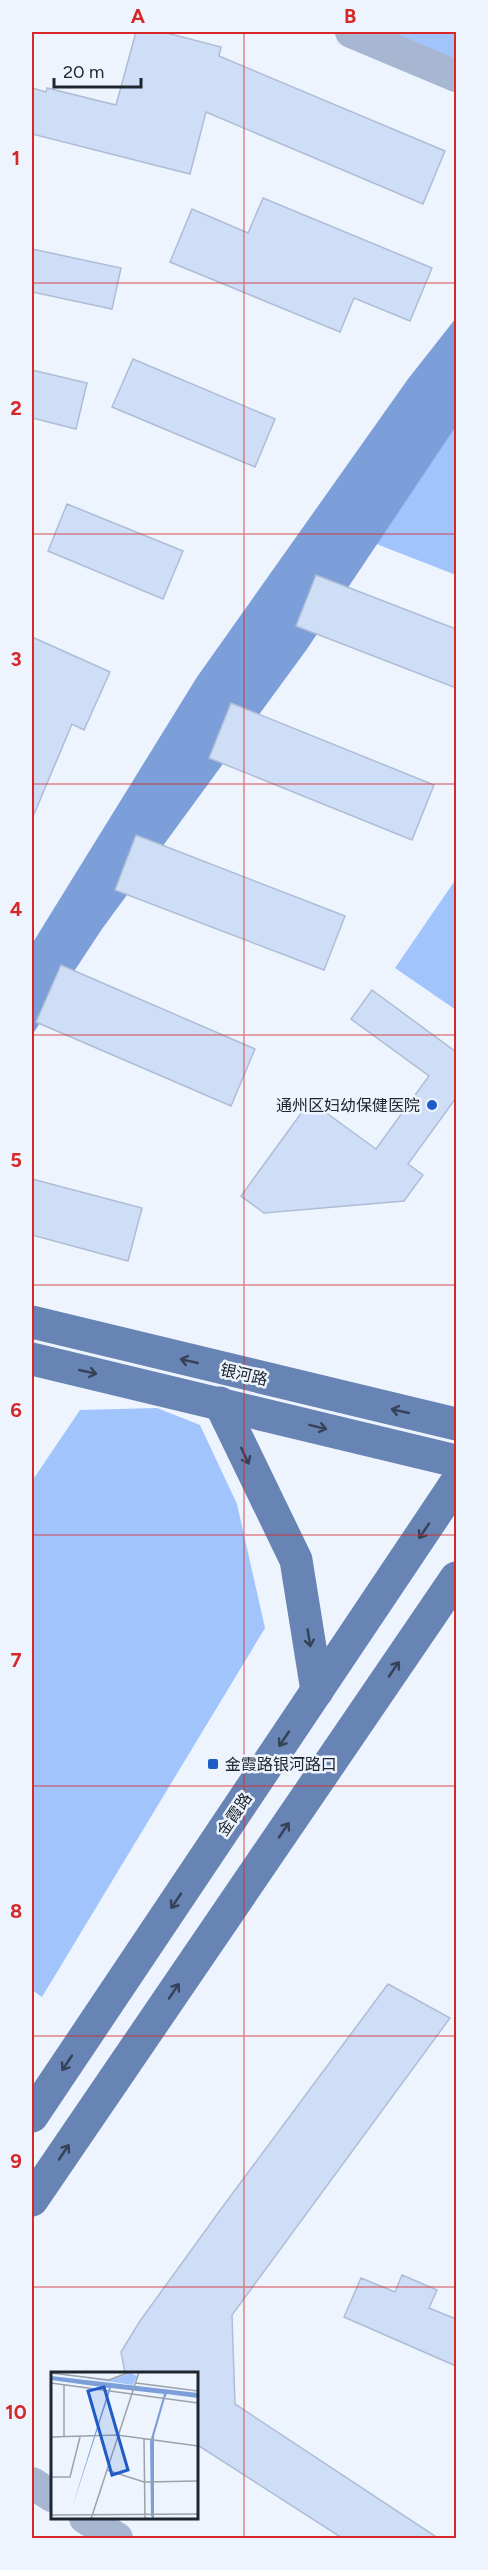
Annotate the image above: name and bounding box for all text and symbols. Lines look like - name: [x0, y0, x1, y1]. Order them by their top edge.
- text: A: [131, 4, 146, 28]
- text: B: [344, 4, 356, 28]
- scale bar: [54, 51, 141, 89]
- text: 20 m: [63, 61, 104, 83]
- text: 1: [12, 146, 20, 170]
- text: 2: [10, 396, 22, 420]
- text: 3: [10, 647, 22, 671]
- text: 4: [10, 897, 23, 921]
- place label: 通州区妇幼保健医院: [276, 1096, 420, 1115]
- marker: 通州区妇幼保健医院: [425, 1098, 439, 1112]
- text: 5: [10, 1148, 22, 1172]
- one-way arrow: [180, 1355, 199, 1367]
- street label: 银河路: [218, 1360, 269, 1389]
- one-way arrow: [78, 1367, 98, 1378]
- text: 6: [10, 1398, 22, 1422]
- one-way arrow: [390, 1404, 409, 1416]
- one-way arrow: [308, 1422, 327, 1434]
- one-way arrow: [240, 1447, 252, 1465]
- one-way arrow: [418, 1522, 430, 1539]
- one-way arrow: [303, 1628, 314, 1648]
- text: 7: [10, 1648, 22, 1672]
- one-way arrow: [389, 1661, 401, 1678]
- one-way arrow: [278, 1731, 290, 1747]
- place label: 金霞路银河路口: [225, 1755, 337, 1774]
- marker: 金霞路银河路口: [206, 1757, 220, 1771]
- street label: 金霞路: [213, 1789, 256, 1839]
- one-way arrow: [279, 1822, 291, 1839]
- one-way arrow: [169, 1892, 181, 1909]
- text: 8: [10, 1899, 22, 1923]
- one-way arrow: [169, 1983, 181, 2000]
- one-way arrow: [61, 2054, 73, 2071]
- one-way arrow: [59, 2144, 71, 2161]
- text: 9: [10, 2149, 22, 2173]
- inset map: [51, 2372, 198, 2519]
- text: 10: [5, 2400, 27, 2424]

